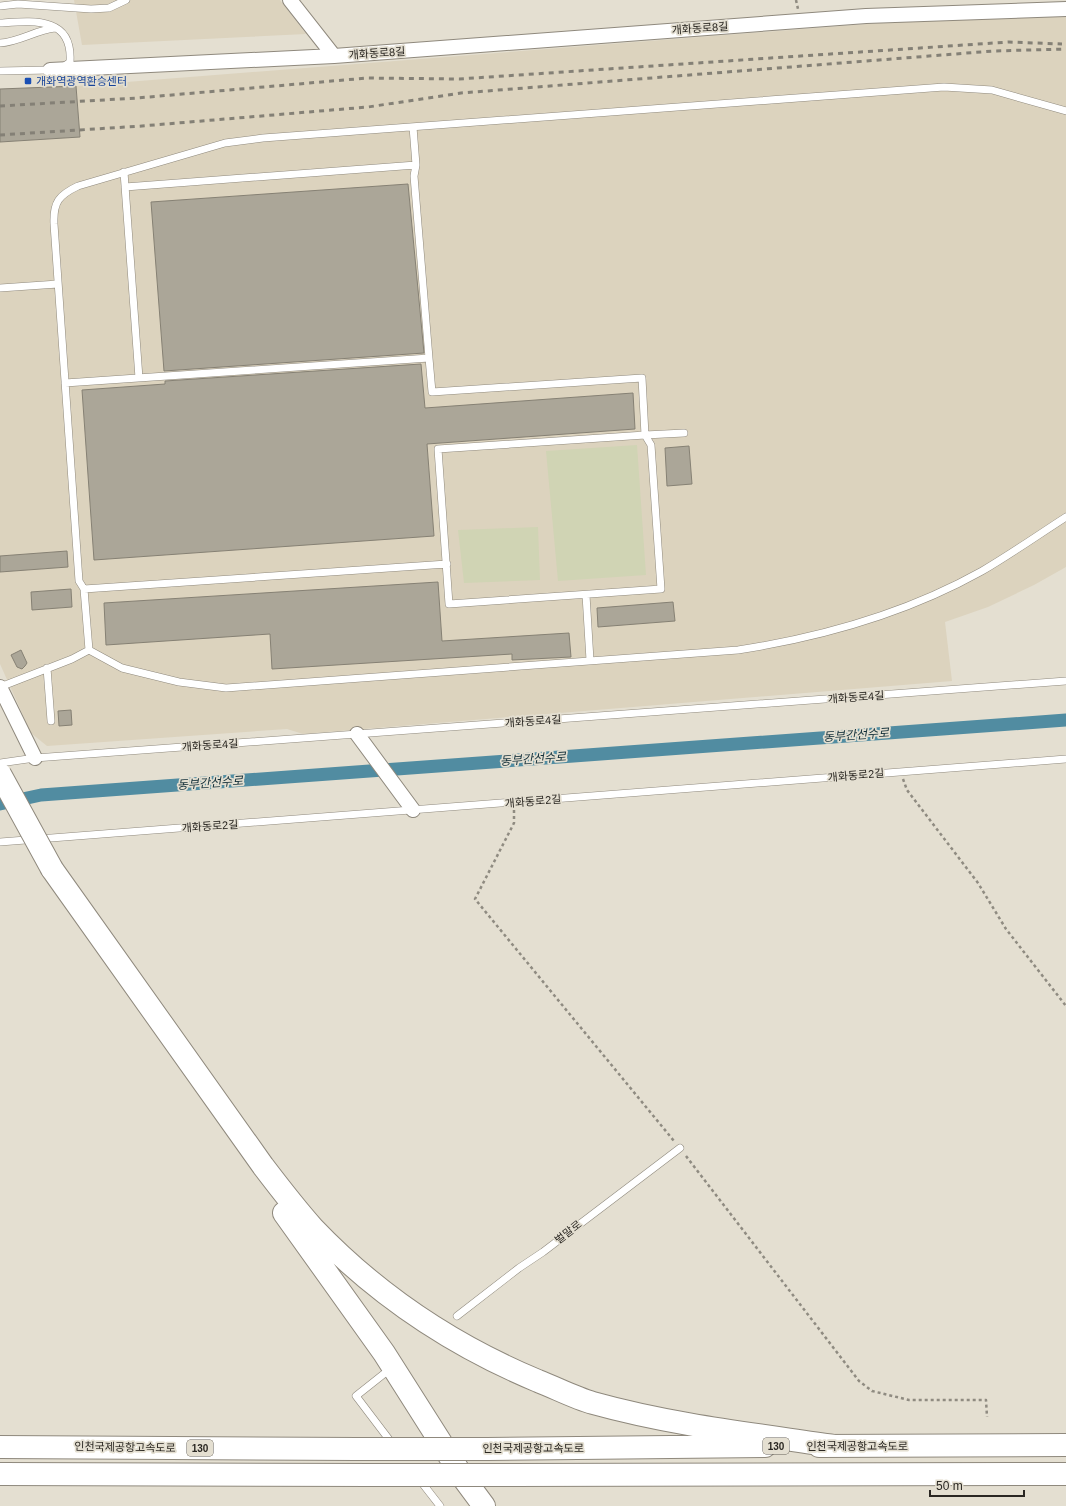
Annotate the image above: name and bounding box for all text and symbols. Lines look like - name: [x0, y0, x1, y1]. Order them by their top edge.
- street label: 개화동로8길: [671, 20, 729, 36]
- street label: 개화동로8길: [348, 45, 406, 61]
- place label: 개화역광역환승센터: [36, 75, 127, 87]
- marker: 개화역광역환승센터: [23, 76, 33, 86]
- street label: 개화동로4길: [827, 689, 885, 705]
- street label: 개화동로4길: [504, 713, 562, 729]
- water label: 동부간선수로: [822, 726, 890, 744]
- street label: 개화동로4길: [181, 737, 239, 753]
- water label: 동부간선수로: [499, 750, 567, 768]
- street label: 개화동로2길: [827, 767, 885, 783]
- water label: 동부간선수로: [176, 774, 244, 792]
- street label: 개화동로2길: [504, 793, 562, 809]
- street label: 개화동로2길: [181, 818, 239, 834]
- street label: 벌말로: [552, 1218, 584, 1246]
- road number: 130: [763, 1438, 789, 1454]
- street label: 인천국제공항고속도로: [74, 1440, 176, 1454]
- road number: 130: [187, 1440, 213, 1456]
- street label: 인천국제공항고속도로: [806, 1440, 908, 1452]
- street label: 인천국제공항고속도로: [482, 1442, 584, 1454]
- scale bar: [930, 1472, 1024, 1498]
- text: 50 m: [936, 1479, 963, 1493]

